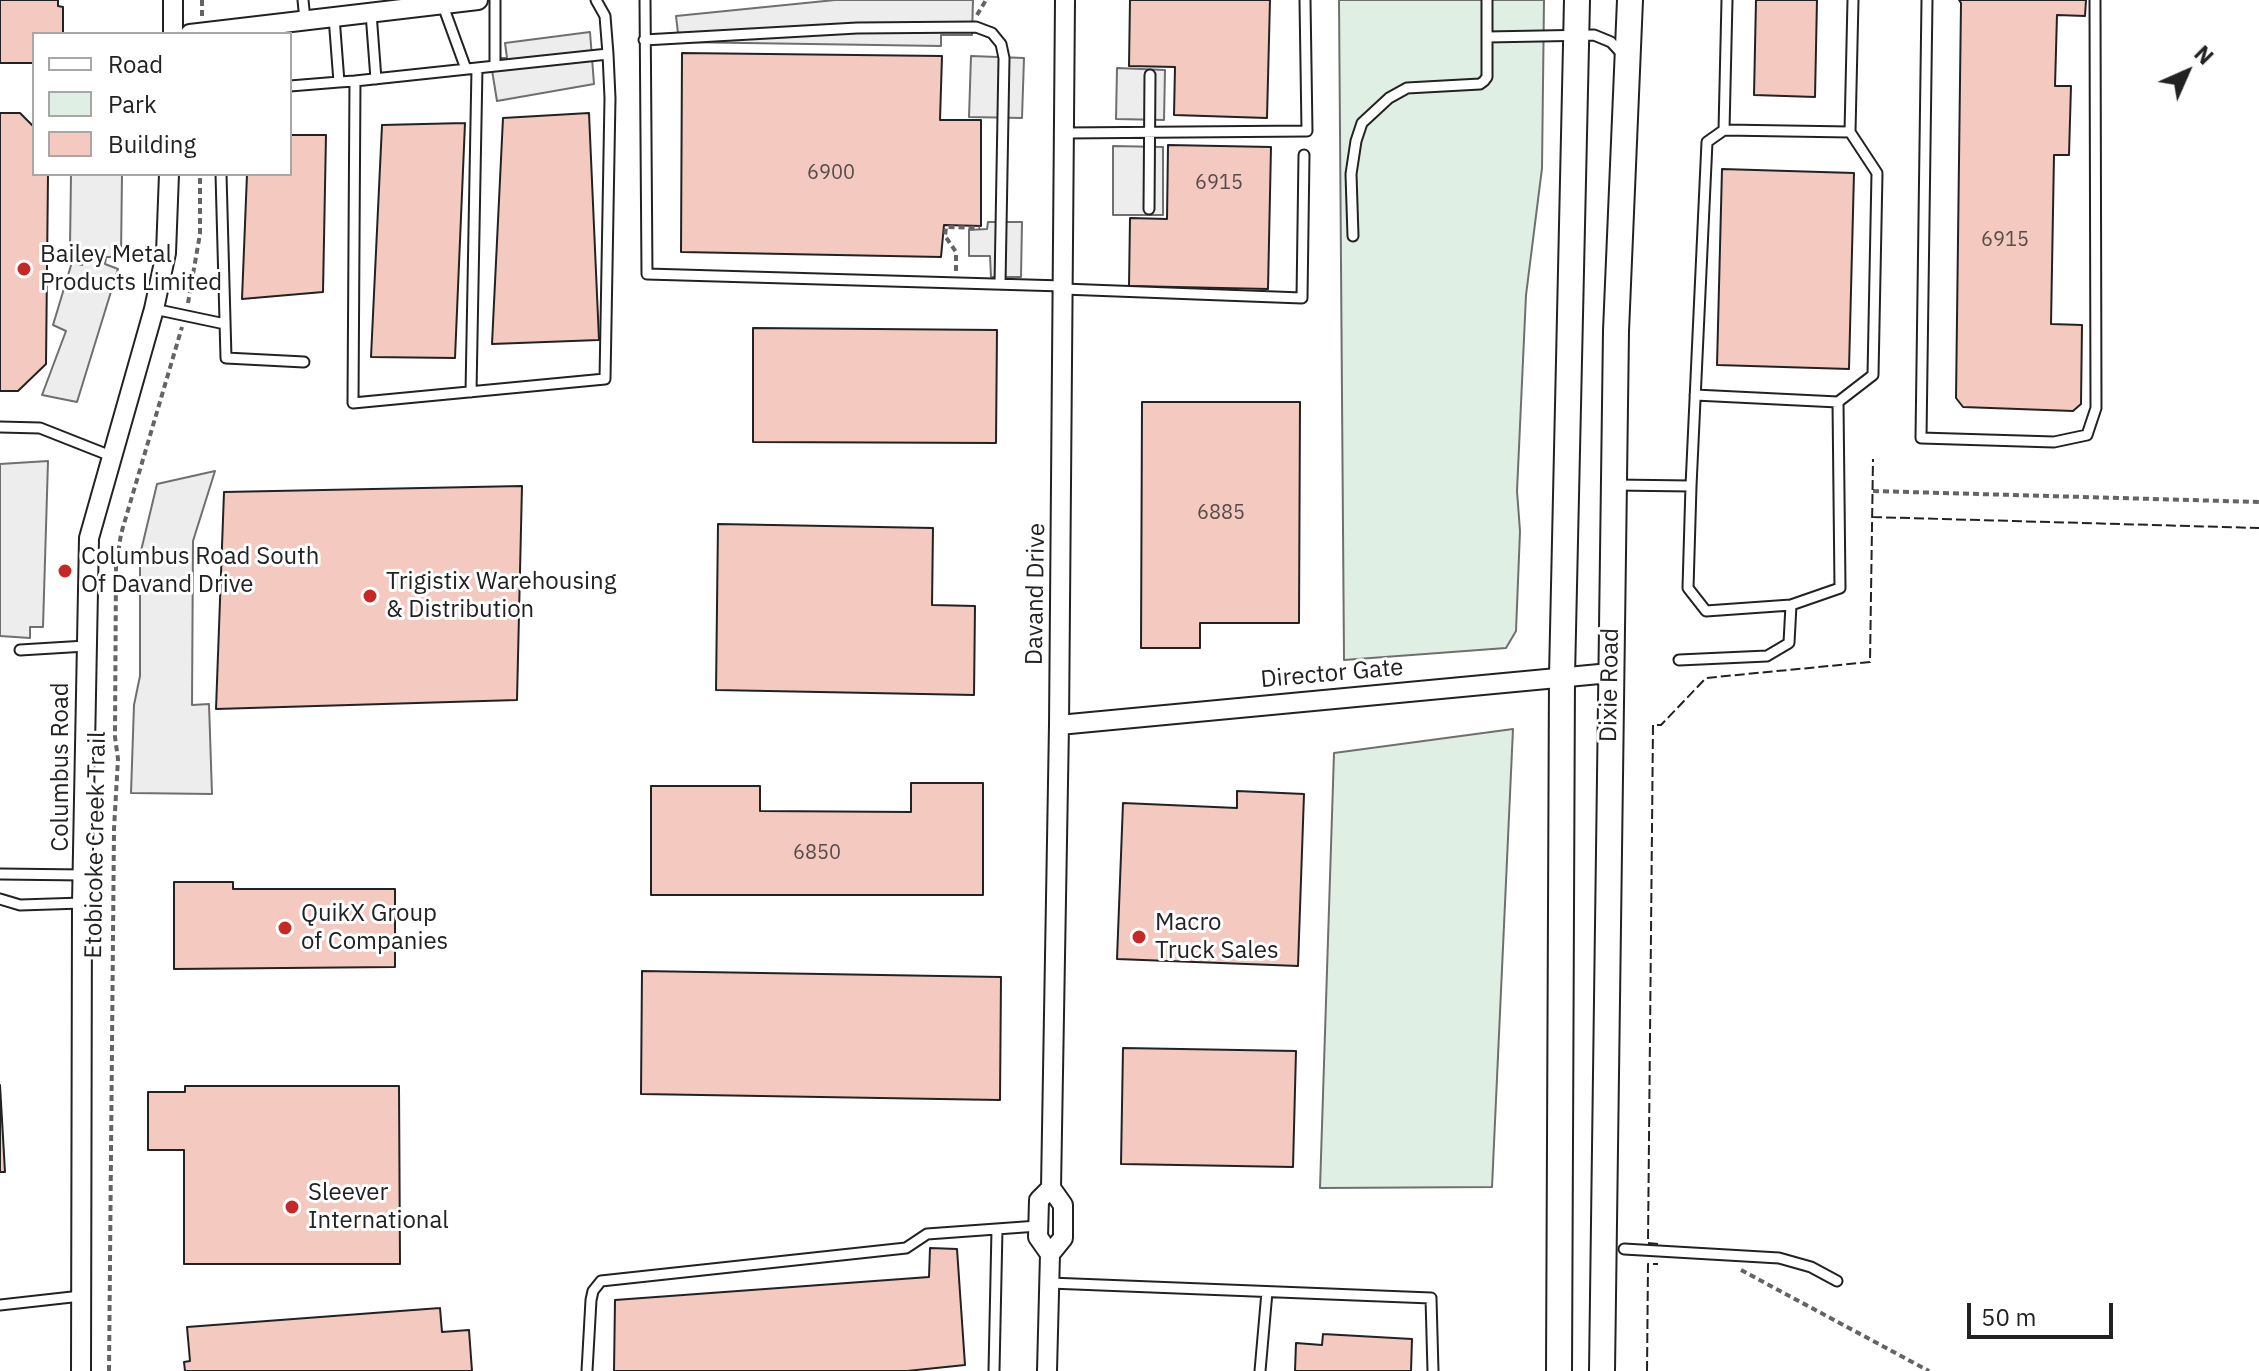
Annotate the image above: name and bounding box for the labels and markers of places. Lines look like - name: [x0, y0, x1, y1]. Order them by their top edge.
- place label: Bailey Metal Products Limited: [40, 241, 222, 297]
- marker: Bailey Metal Products Limited: [15, 260, 33, 278]
- place label: Columbus Road South Of Davand Drive: [81, 543, 319, 599]
- marker: Columbus Road South Of Davand Drive: [56, 562, 74, 580]
- place label: Trigistix Warehousing & Distribution: [386, 568, 616, 624]
- marker: Trigistix Warehousing & Distribution: [361, 587, 379, 605]
- place label: QuikX Group of Companies: [301, 900, 448, 956]
- place label: Macro Truck Sales: [1155, 909, 1279, 965]
- marker: QuikX Group of Companies: [276, 919, 294, 937]
- marker: Macro Truck Sales: [1130, 928, 1148, 946]
- place label: Sleever International: [308, 1179, 449, 1235]
- marker: Sleever International: [283, 1198, 301, 1216]

